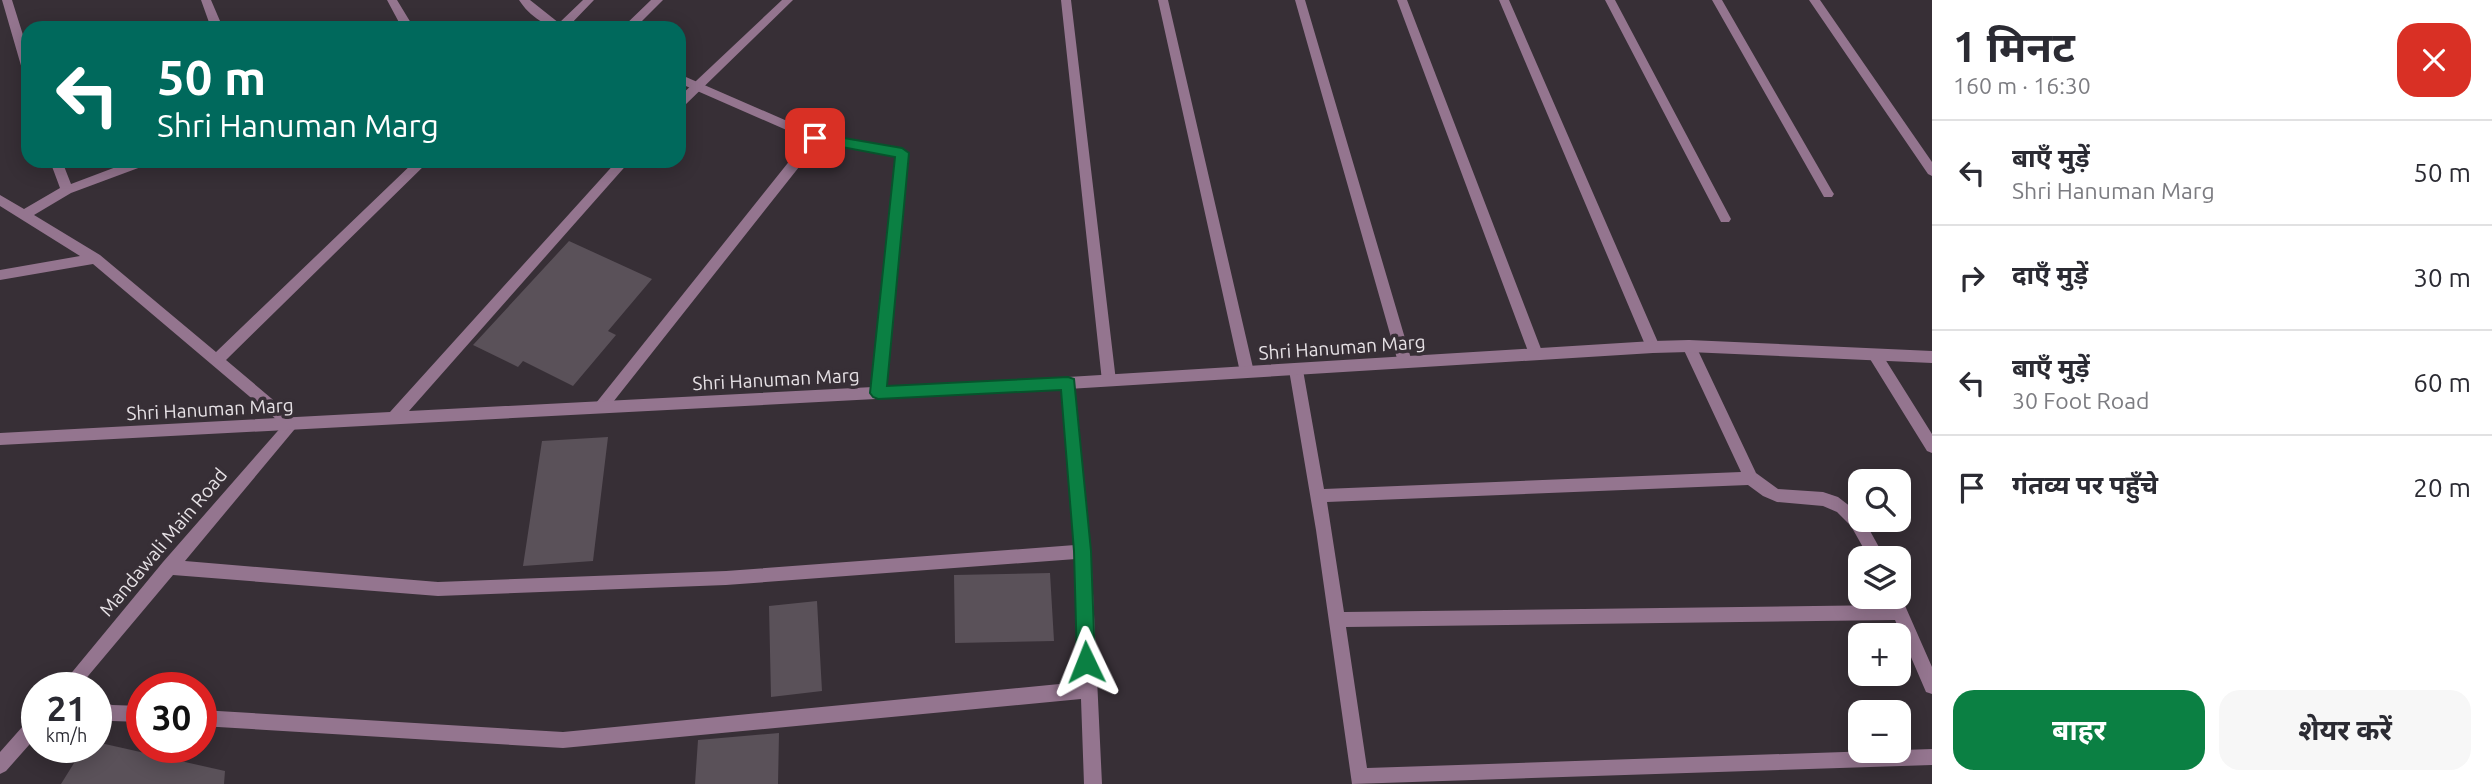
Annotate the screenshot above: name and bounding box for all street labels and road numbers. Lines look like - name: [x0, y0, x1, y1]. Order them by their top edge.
- street label: Shri Hanuman Marg: [1258, 330, 1426, 364]
- street label: Shri Hanuman Marg: [692, 364, 860, 394]
- street label: Shri Hanuman Marg: [126, 394, 294, 424]
- street label: Mandawali Main Road: [95, 464, 231, 620]

